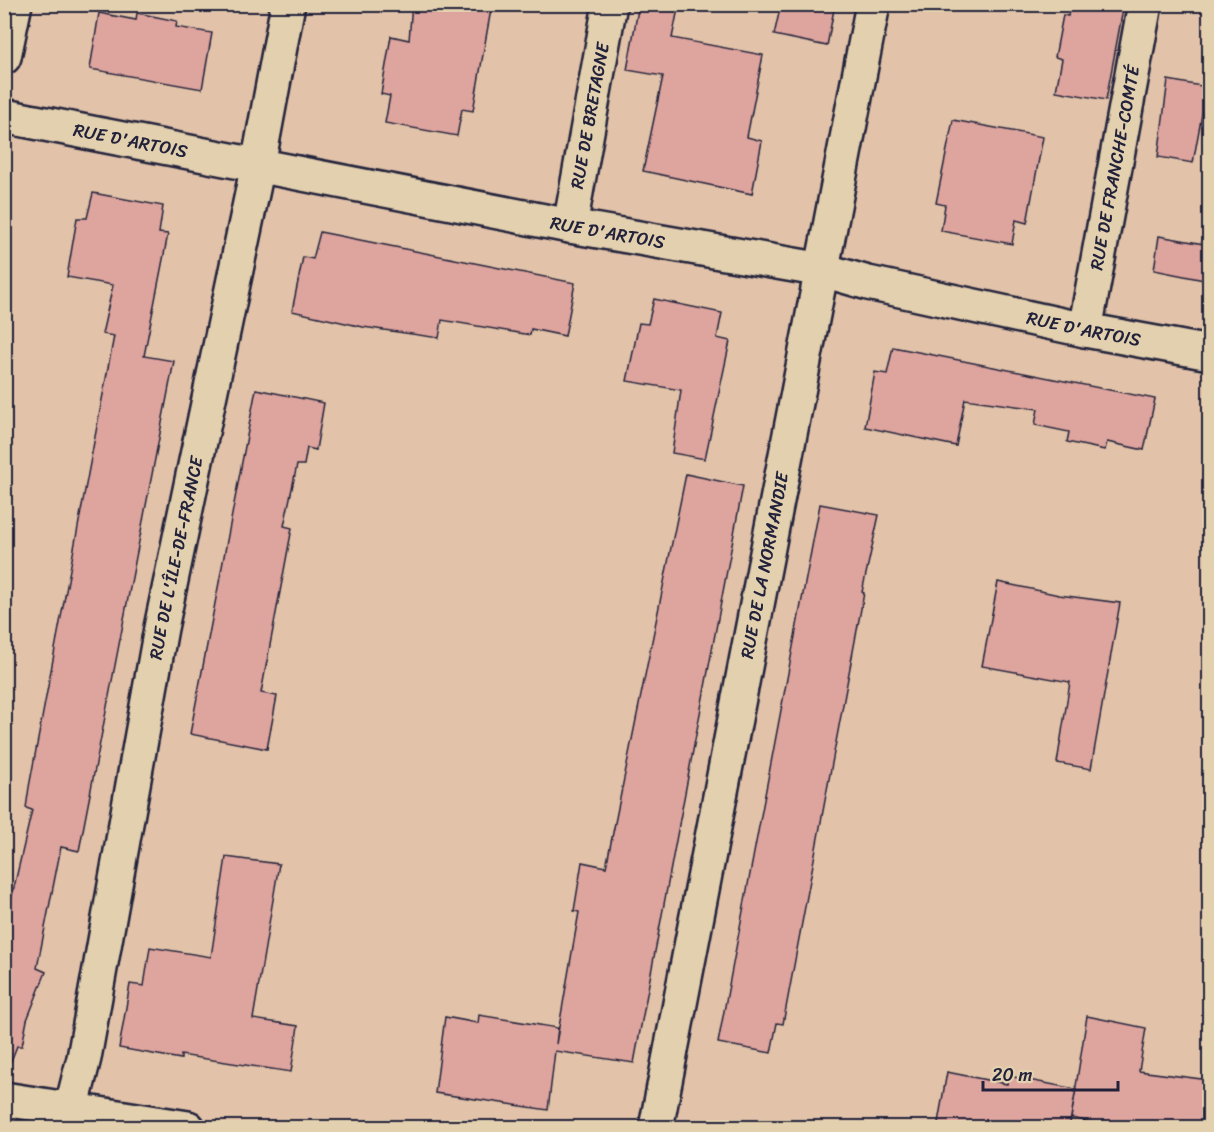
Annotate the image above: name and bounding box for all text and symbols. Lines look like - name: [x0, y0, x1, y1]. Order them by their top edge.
- street label: RUE DE BRETAGNE: [561, 39, 619, 192]
- street label: RUE DE FRANCHE-COMTÉ: [1080, 62, 1150, 273]
- street label: RUE D'ARTOIS: [71, 114, 191, 167]
- street label: RUE D'ARTOIS: [548, 207, 668, 258]
- street label: RUE D'ARTOIS: [1024, 302, 1144, 356]
- street label: RUE DE L'ÎLE-DE-FRANCE: [140, 452, 213, 662]
- street label: RUE DE LA NORMANDIE: [731, 468, 798, 661]
- scale bar: [983, 1054, 1118, 1092]
- text: 20 m: [992, 1059, 1032, 1091]

